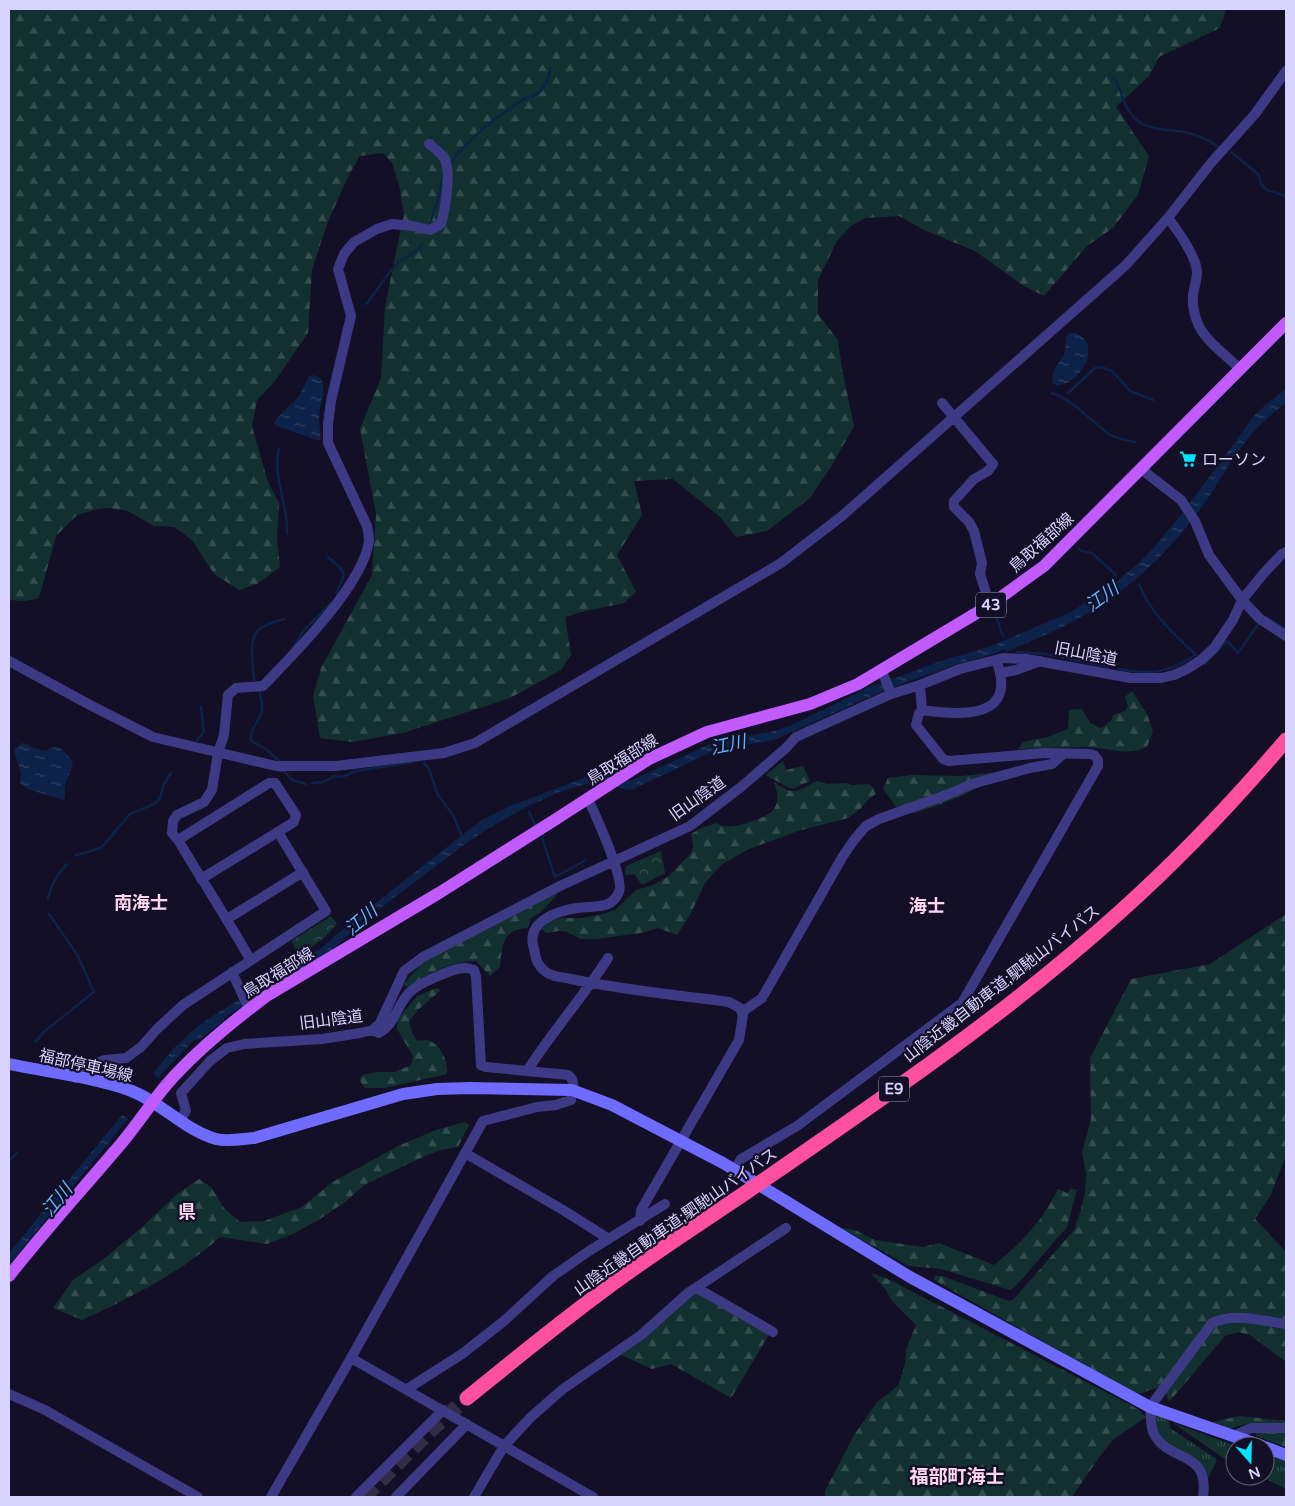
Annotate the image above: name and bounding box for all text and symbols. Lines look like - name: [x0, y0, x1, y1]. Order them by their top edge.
- supermarket icon: ローソン: [1178, 449, 1198, 469]
- place label: ローソン: [1202, 450, 1266, 470]
- street label: 鳥取福部線: [1005, 509, 1078, 577]
- water label: 江川: [1081, 576, 1125, 616]
- road number: 43: [976, 592, 1006, 618]
- street label: 旧山陰道: [1052, 638, 1119, 670]
- street label: 鳥取福部線: [583, 730, 662, 790]
- water label: 江川: [708, 730, 750, 760]
- street label: 旧山陰道: [666, 772, 730, 825]
- district label: 南海士: [114, 892, 168, 914]
- district label: 海士: [909, 895, 945, 917]
- water label: 江川: [340, 899, 383, 940]
- street label: 山陰近畿自動車道;駟馳山バイパス: [899, 901, 1104, 1067]
- street label: 鳥取福部線: [239, 943, 318, 1003]
- street label: 旧山陰道: [298, 1006, 364, 1034]
- street label: 福部停車場線: [37, 1045, 135, 1087]
- road number: E9: [879, 1076, 909, 1102]
- street label: 山陰近畿自動車道;駟馳山バイパス: [570, 1144, 781, 1300]
- water label: 江川: [37, 1178, 78, 1221]
- district label: 県: [178, 1201, 196, 1223]
- north arrow: [1225, 1436, 1275, 1486]
- text: N: [1246, 1463, 1262, 1483]
- district label: 福部町海士: [909, 1466, 1005, 1488]

